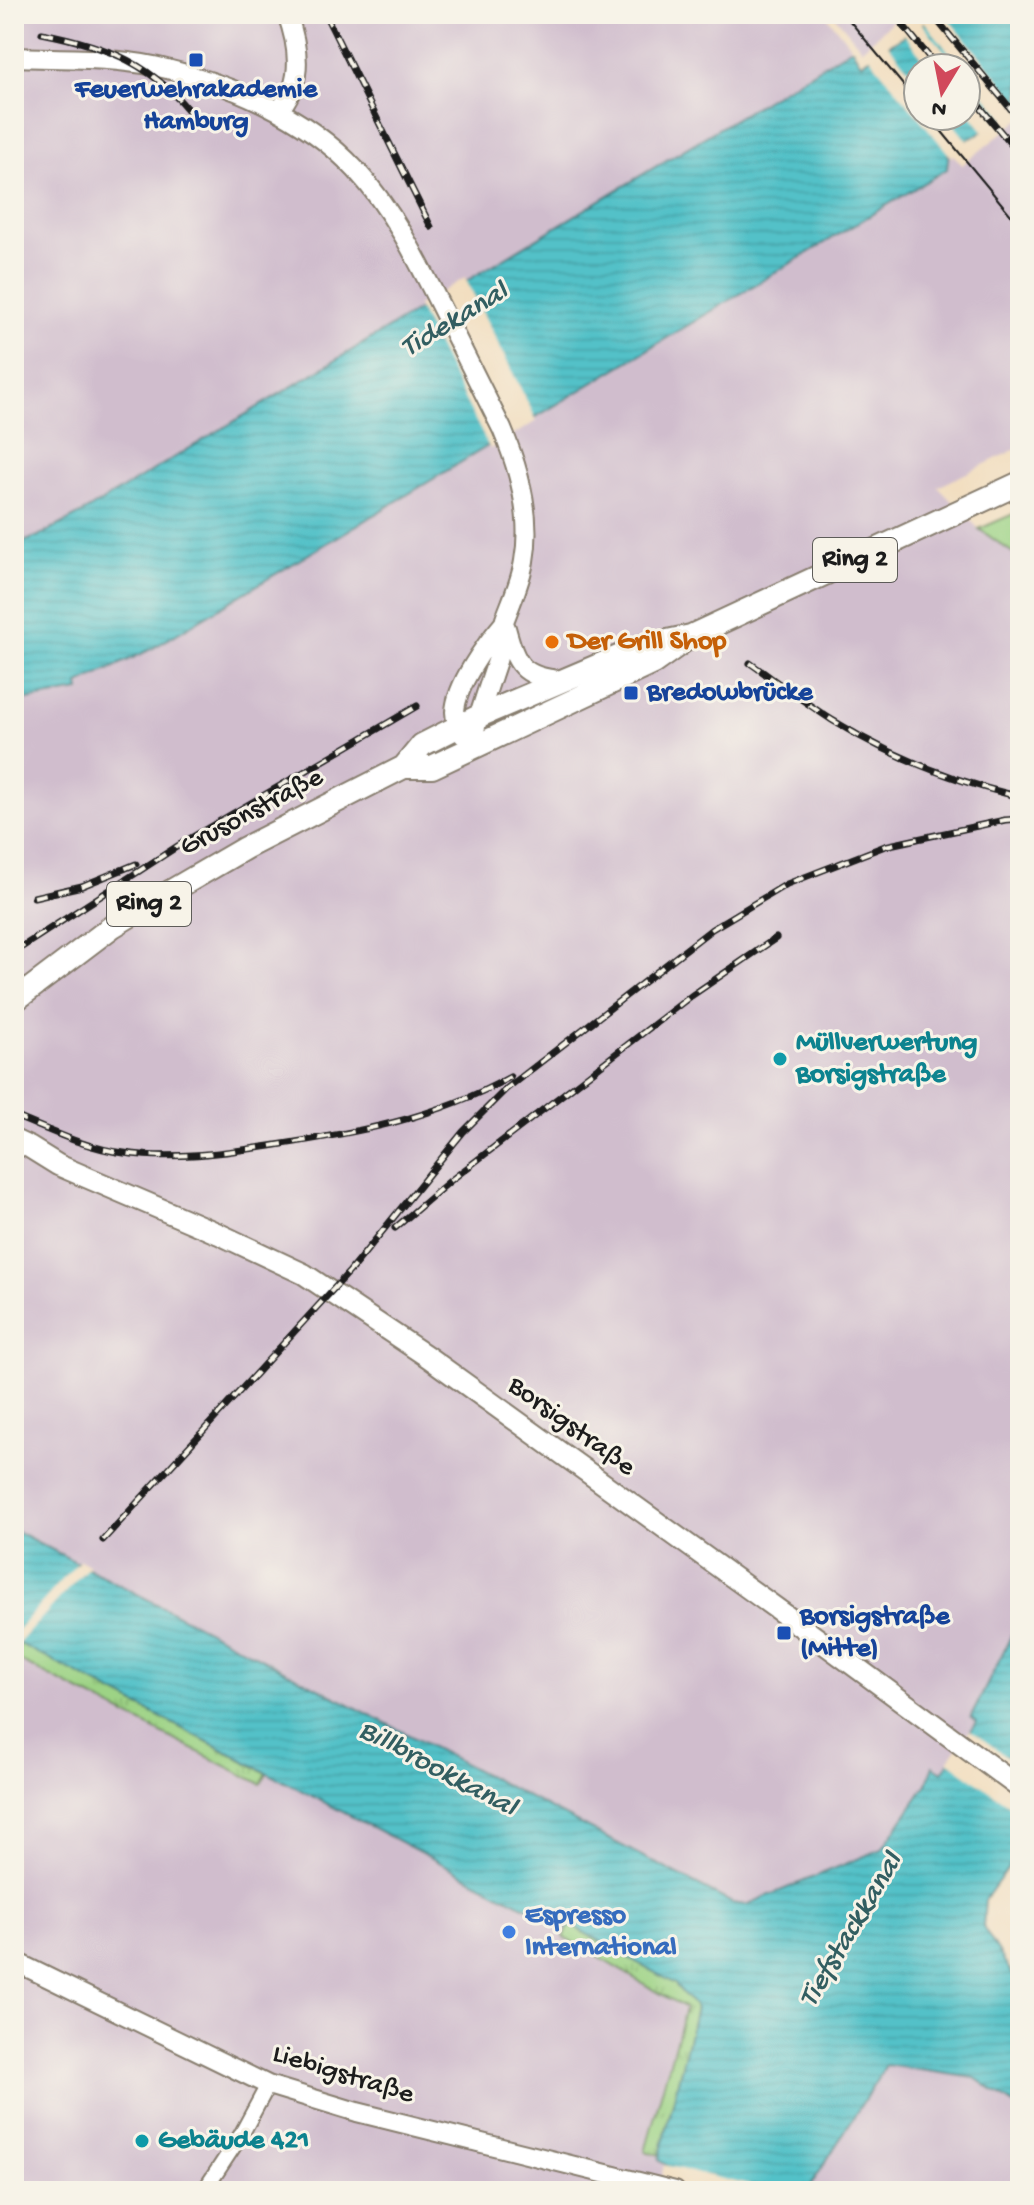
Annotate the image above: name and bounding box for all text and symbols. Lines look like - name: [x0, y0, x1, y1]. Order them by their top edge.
- marker: Feuerwehrakademie Hamburg: [187, 51, 205, 69]
- north arrow: [902, 52, 982, 132]
- place label: Feuerwehrakademie Hamburg: [74, 74, 319, 139]
- text: N: [930, 94, 949, 122]
- water label: Tidekanal: [395, 274, 517, 367]
- road number: Ring 2: [813, 538, 897, 582]
- place label: Der Grill Shop: [565, 626, 726, 659]
- marker: Der Grill Shop: [543, 633, 561, 651]
- place label: Bredowbrücke: [646, 677, 814, 710]
- marker: Bredowbrücke: [622, 684, 640, 702]
- street label: Grusonstraße: [175, 761, 330, 865]
- road number: Ring 2: [107, 882, 191, 926]
- place label: Müllverwertung Borsigstraße: [795, 1027, 978, 1092]
- marker: Müllverwertung Borsigstraße: [771, 1050, 789, 1068]
- street label: Borsigstraße: [500, 1369, 642, 1485]
- place label: Borsigstraße (Mitte): [799, 1601, 951, 1666]
- marker: Borsigstraße (Mitte): [775, 1624, 793, 1642]
- water label: Billbrookkanal: [352, 1714, 524, 1827]
- water label: Tiefstackkanal: [792, 1845, 913, 2014]
- place label: Espresso International: [525, 1900, 677, 1965]
- marker: Espresso International: [500, 1923, 518, 1941]
- street label: Liebigstraße: [268, 2038, 418, 2112]
- place label: Gebäude 421: [158, 2125, 309, 2158]
- marker: Gebäude 421: [133, 2132, 151, 2150]

